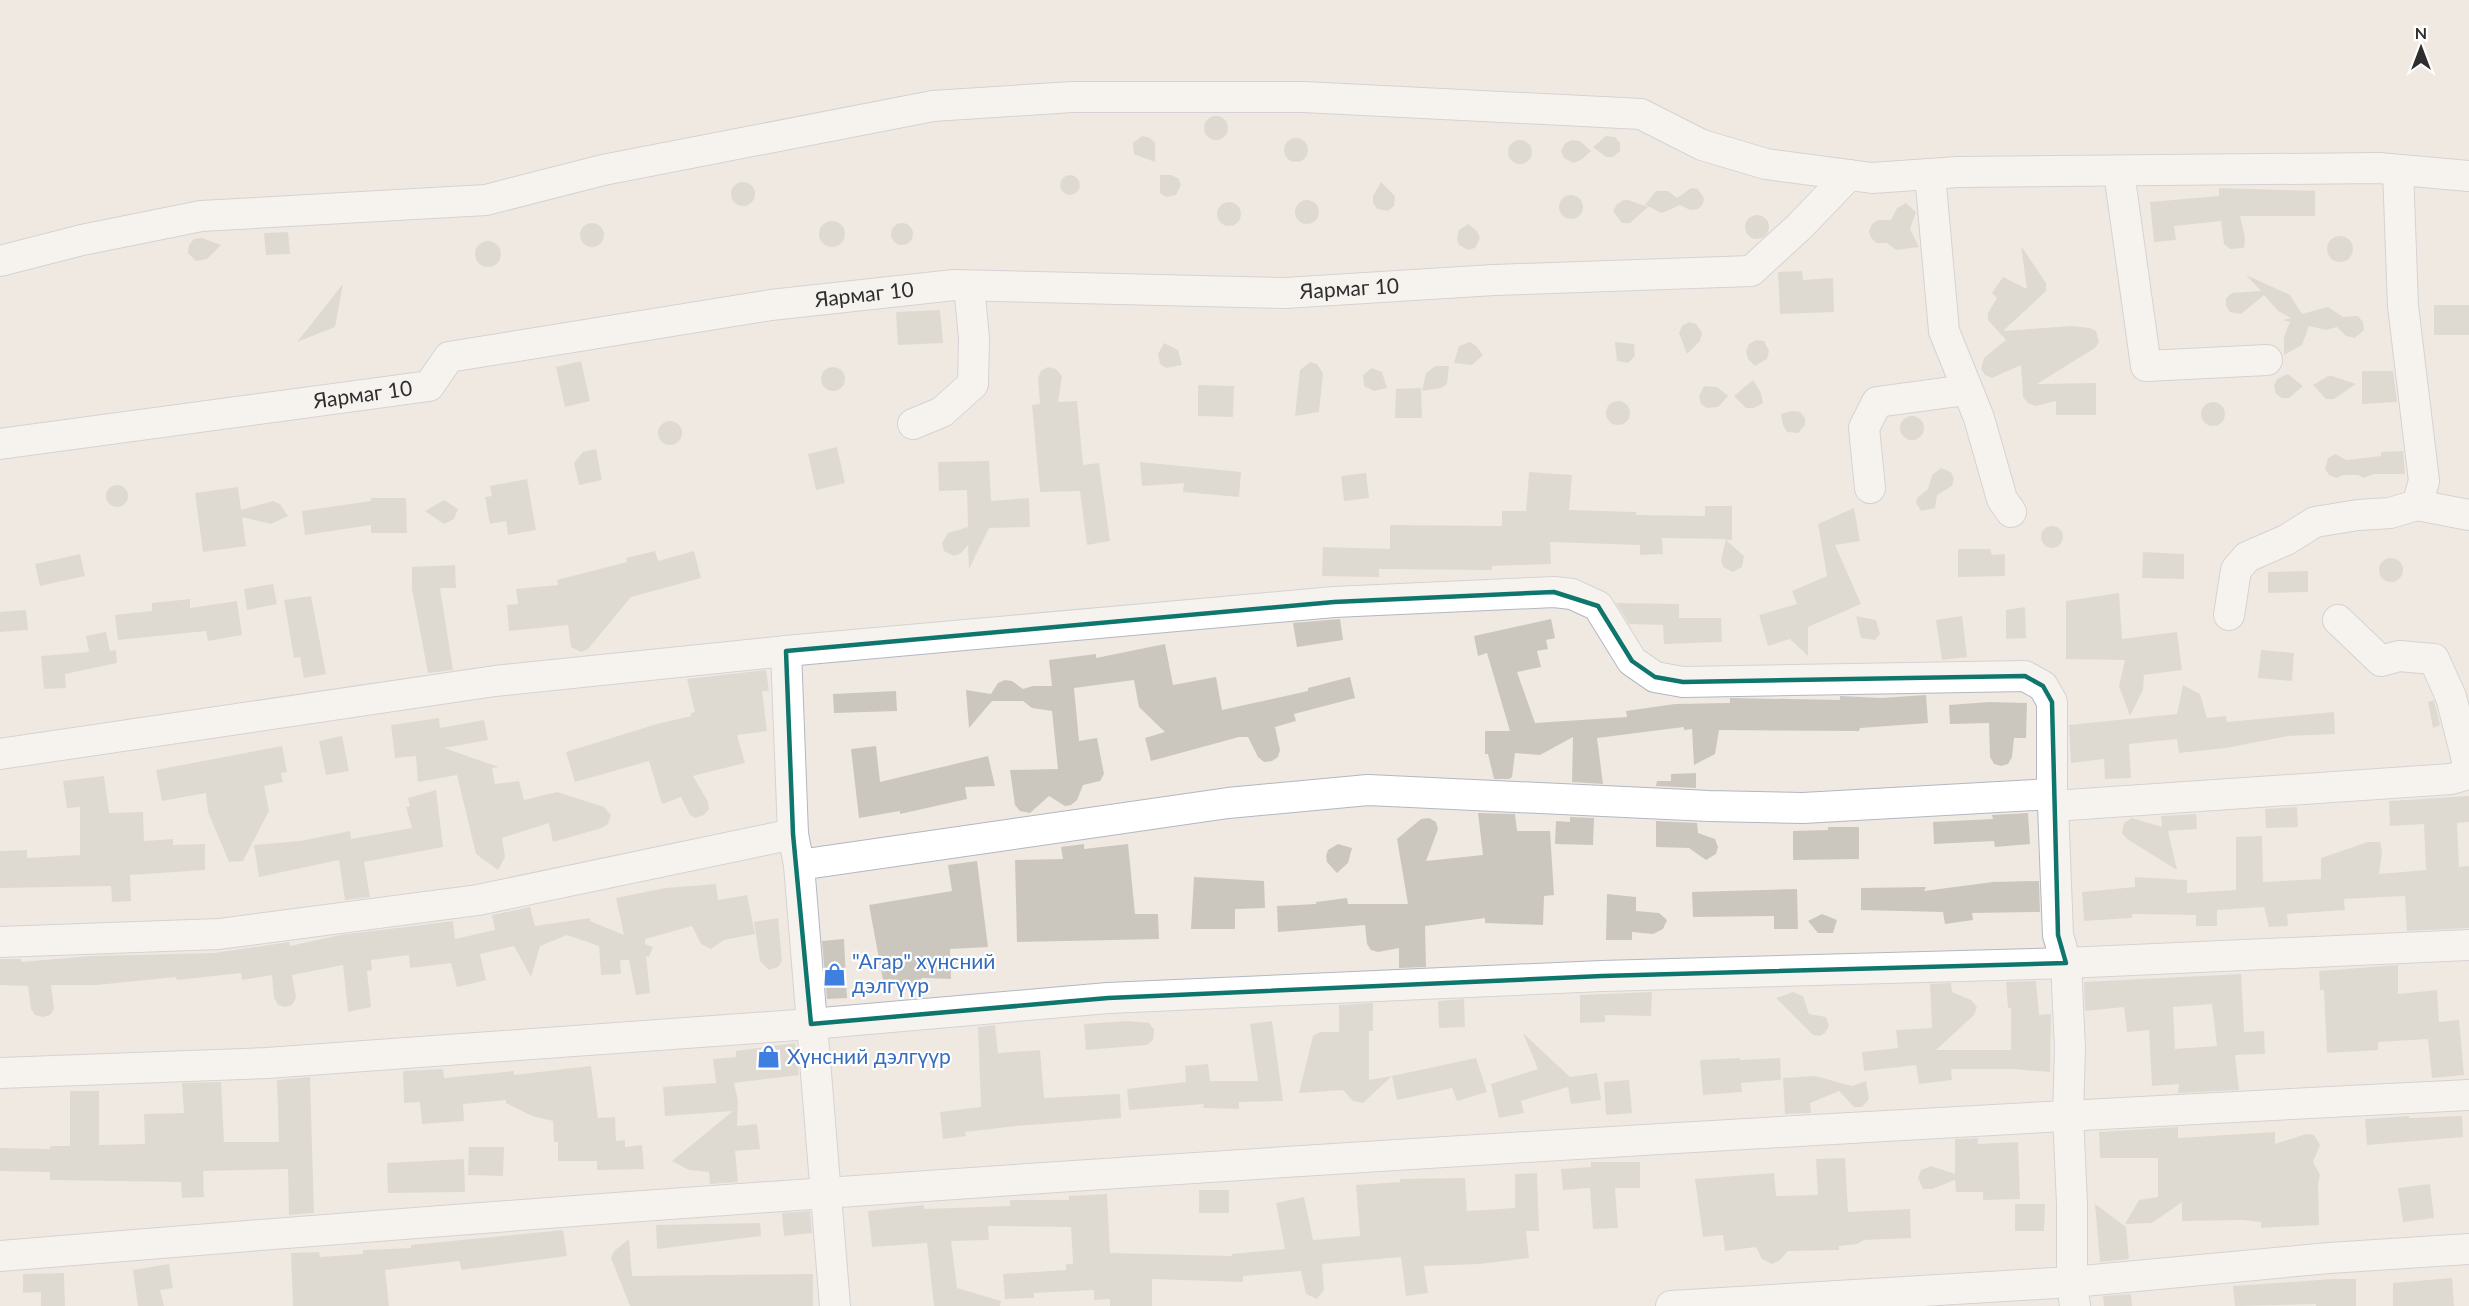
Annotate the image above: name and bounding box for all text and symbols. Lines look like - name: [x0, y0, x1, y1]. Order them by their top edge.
- north arrow: [2391, 18, 2451, 78]
- text: N: [2415, 23, 2427, 42]
- street label: Яармаг 10: [1298, 272, 1400, 303]
- street label: Яармаг 10: [812, 275, 915, 311]
- street label: Яармаг 10: [310, 374, 414, 413]
- place label: "Агар" хүнсний дэлгүүр: [852, 948, 995, 997]
- shop icon: "Агар" хүнсний дэлгүүр: [821, 961, 847, 987]
- place label: Хүнсний дэлгүүр: [787, 1043, 951, 1068]
- shop icon: Хүнсний дэлгүүр: [756, 1044, 782, 1070]

